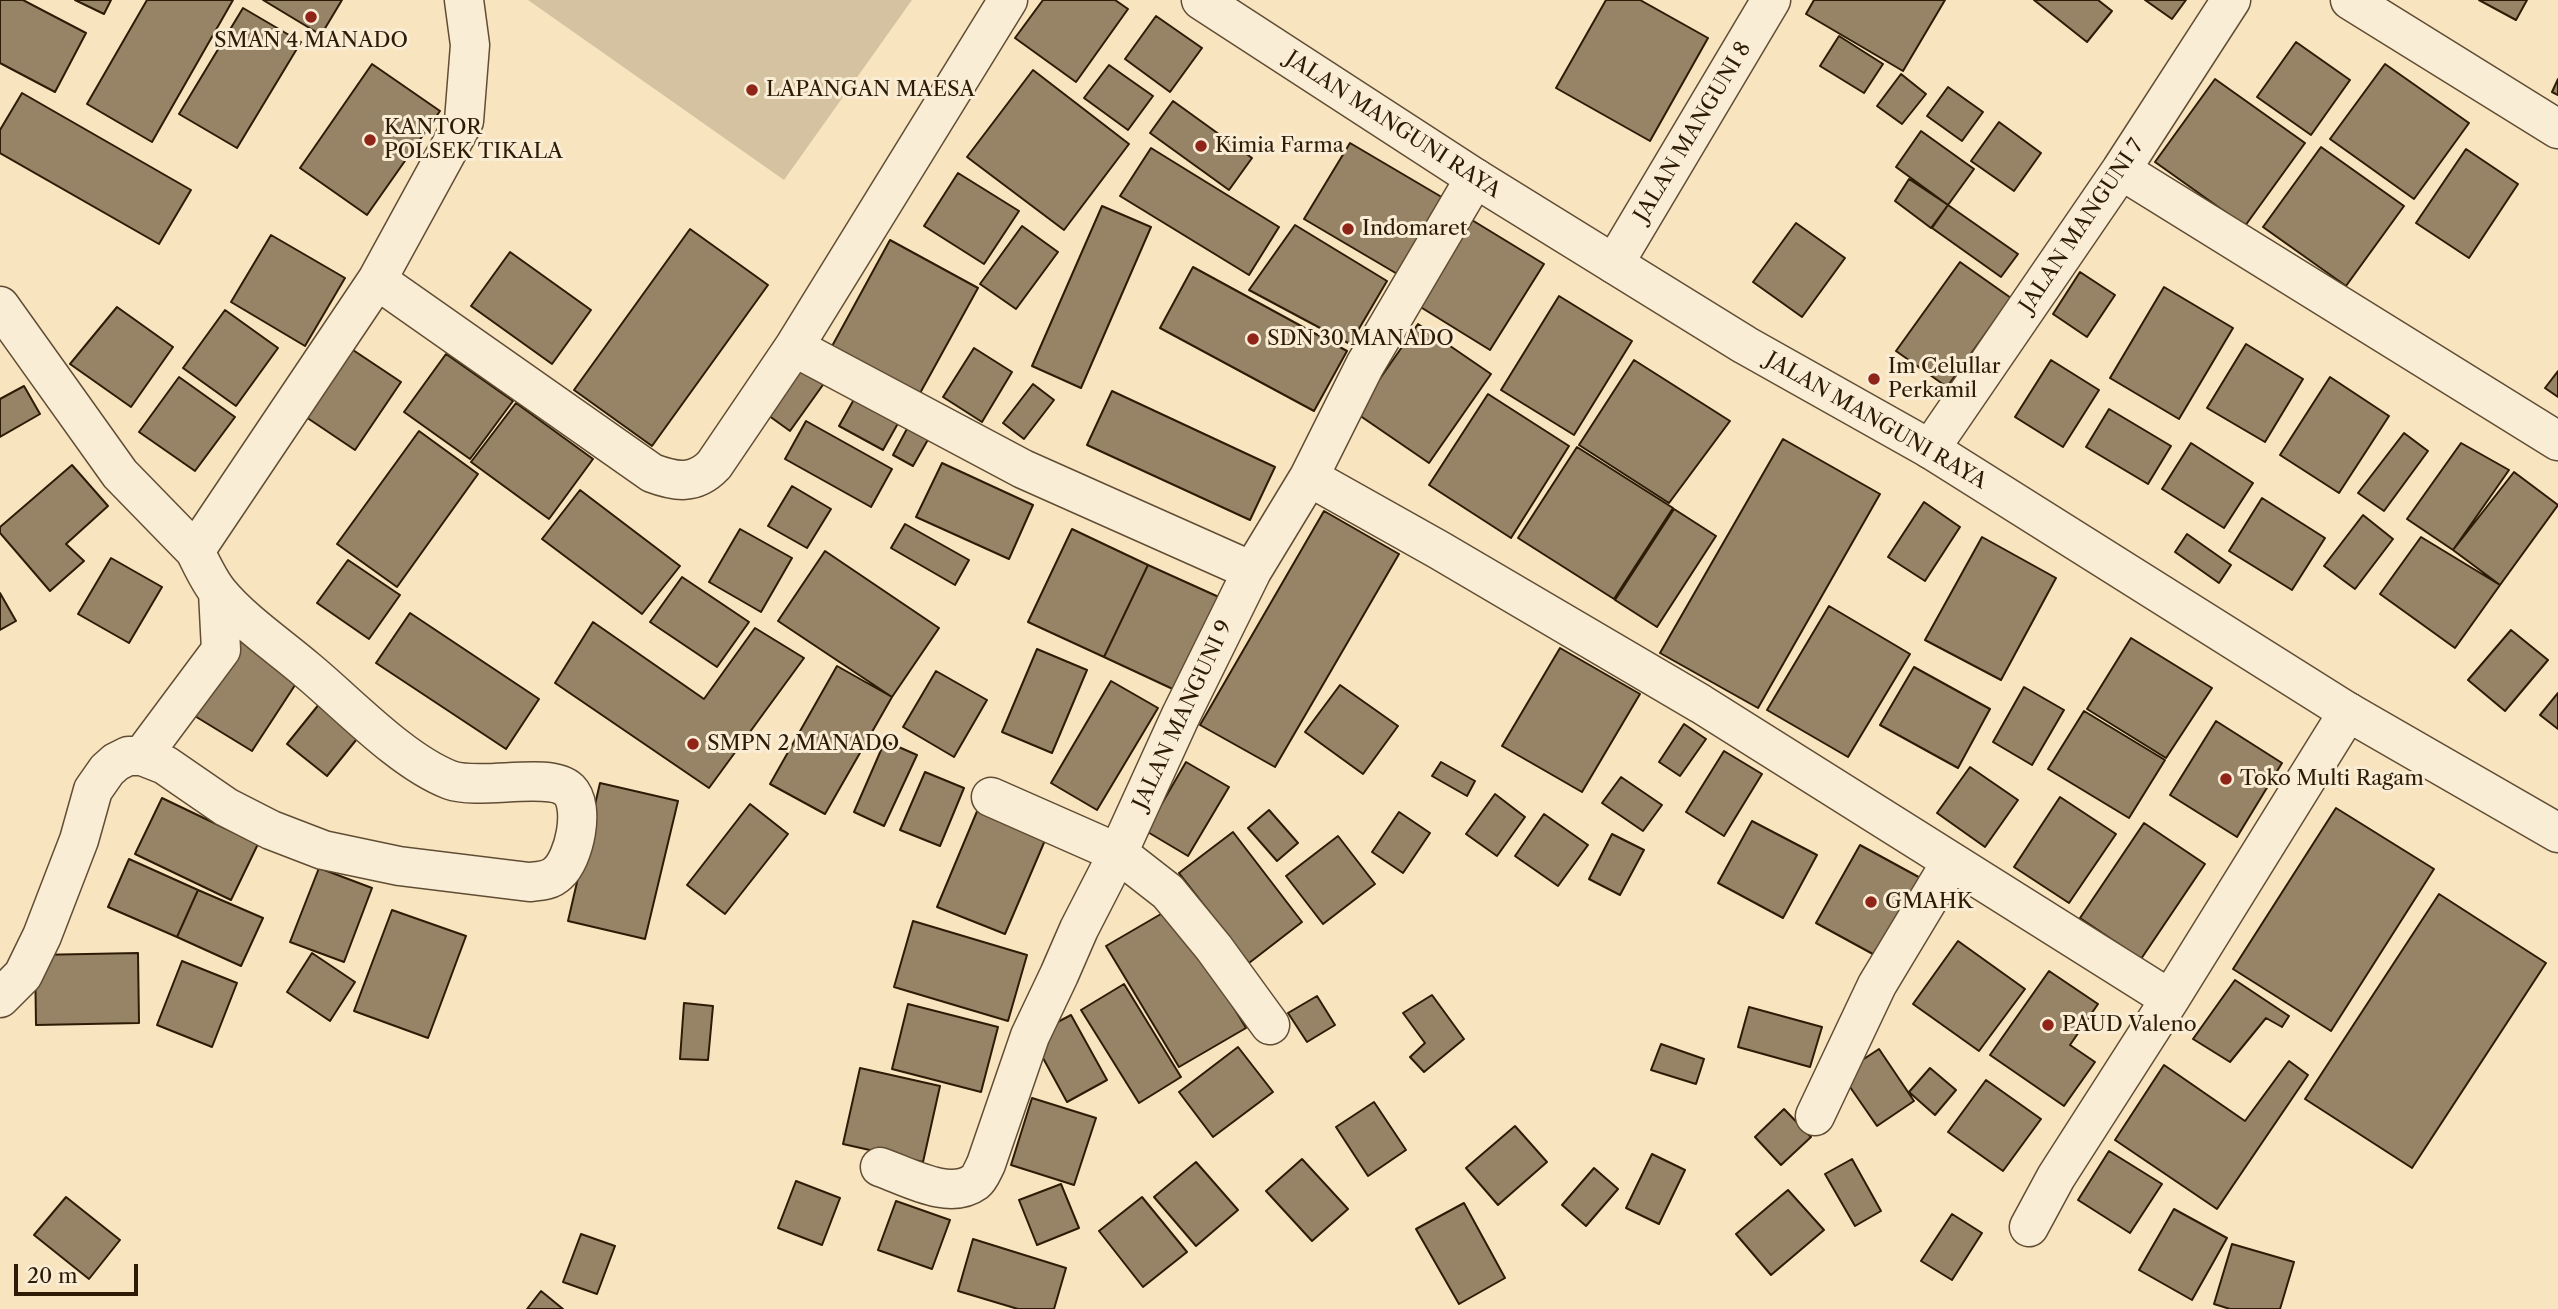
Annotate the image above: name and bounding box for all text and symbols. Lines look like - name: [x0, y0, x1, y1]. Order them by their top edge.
- marker: SMAN 4 MANADO: [303, 9, 319, 25]
- place label: SMAN 4 MANADO: [214, 28, 408, 54]
- street label: JALAN MANGUNI 8: [1629, 37, 1757, 227]
- street label: JALAN MANGUNI RAYA: [1281, 46, 1505, 204]
- place label: LAPANGAN MAESA: [766, 77, 975, 103]
- marker: LAPANGAN MAESA: [744, 82, 760, 98]
- place label: KANTOR POLSEK TIKALA: [384, 115, 563, 165]
- marker: KANTOR POLSEK TIKALA: [362, 132, 378, 148]
- place label: Kimia Farma: [1215, 133, 1344, 159]
- street label: JALAN MANGUNI 7: [2015, 135, 2149, 317]
- marker: Kimia Farma: [1193, 138, 1209, 154]
- place label: Indomaret: [1362, 216, 1467, 242]
- marker: Indomaret: [1340, 221, 1356, 237]
- place label: SDN 30 MANADO: [1267, 326, 1454, 352]
- marker: SDN 30 MANADO: [1245, 331, 1261, 347]
- street label: JALAN MANGUNI RAYA: [1761, 347, 1991, 495]
- place label: Im Celullar Perkamil: [1888, 354, 2001, 404]
- marker: Im Celullar Perkamil: [1866, 371, 1882, 387]
- street label: JALAN MANGUNI 9: [1128, 617, 1238, 813]
- place label: SMPN 2 MANADO: [707, 731, 899, 757]
- marker: SMPN 2 MANADO: [685, 736, 701, 752]
- place label: Toko Multi Ragam: [2240, 766, 2424, 792]
- marker: Toko Multi Ragam: [2218, 771, 2234, 787]
- place label: GMAHK: [1885, 889, 1973, 915]
- marker: GMAHK: [1863, 894, 1879, 910]
- place label: PAUD Valeno: [2062, 1012, 2197, 1038]
- marker: PAUD Valeno: [2040, 1017, 2056, 1033]
- scale bar: [18, 1250, 142, 1294]
- text: 20 m: [27, 1263, 78, 1288]

